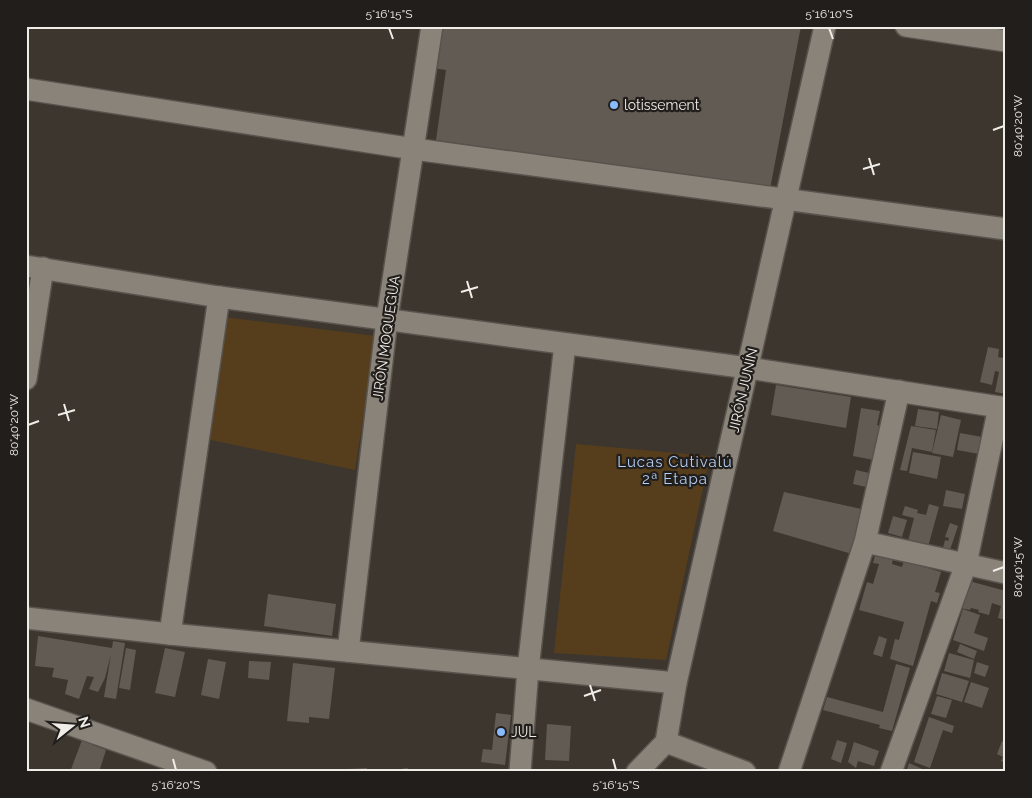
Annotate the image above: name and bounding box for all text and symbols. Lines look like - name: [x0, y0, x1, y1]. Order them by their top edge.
- text: 5°16'15"S: [366, 7, 412, 21]
- text: 5°16'10"S: [805, 7, 853, 21]
- text: 80°40'20"W: [1011, 94, 1025, 157]
- place label: lotissement: [624, 97, 700, 113]
- marker: lotissement: [608, 99, 620, 111]
- street label: JIRÓN MOQUEGUA: [368, 274, 403, 402]
- street label: JIRÓN JUNÍN: [725, 346, 760, 434]
- text: 80°40'20"W: [7, 393, 21, 456]
- district label: Lucas Cutivalú 2ª Etapa: [617, 453, 733, 488]
- text: 80°40'15"W: [1011, 536, 1025, 597]
- north arrow: [48, 700, 98, 750]
- text: N: [75, 715, 94, 730]
- place label: JUL: [511, 724, 536, 740]
- marker: JUL: [495, 726, 507, 738]
- text: 5°16'20"S: [152, 778, 200, 792]
- text: 5°16'15"S: [593, 778, 639, 792]

